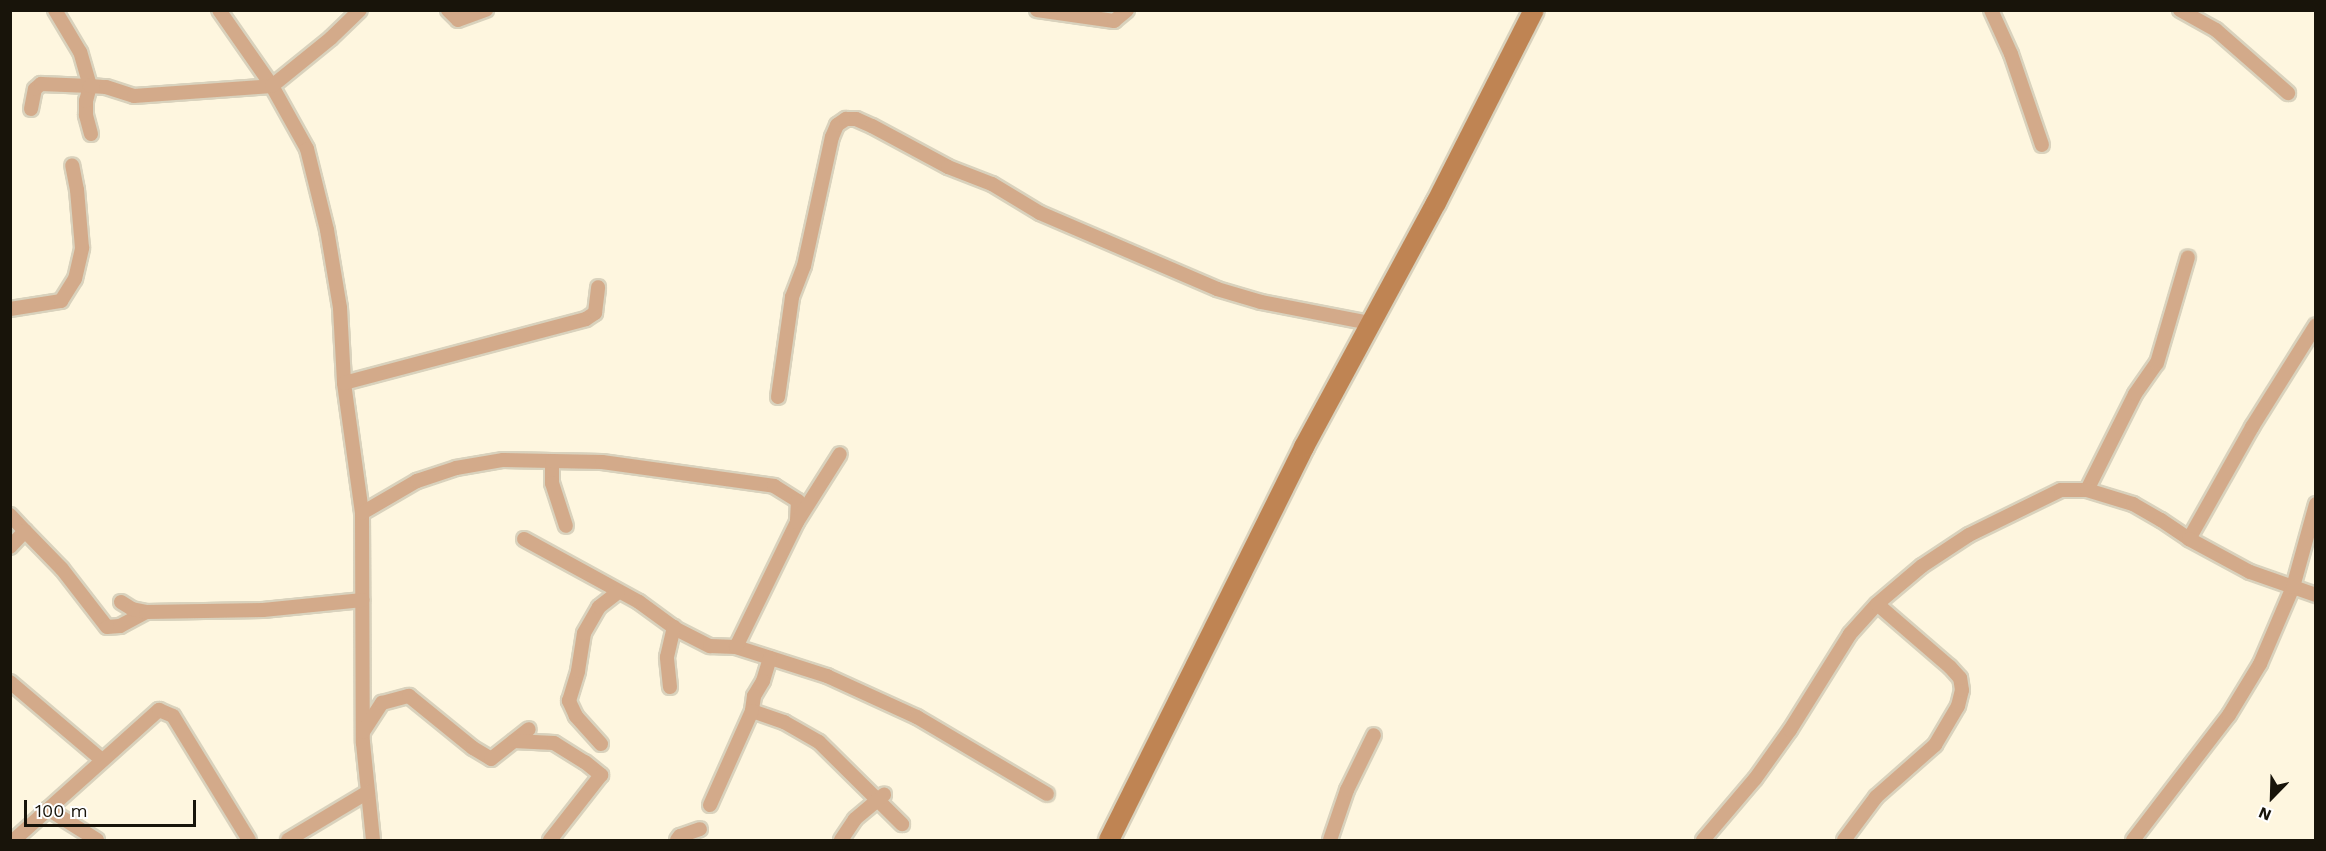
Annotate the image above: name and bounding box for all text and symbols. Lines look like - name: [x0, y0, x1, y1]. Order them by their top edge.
- north arrow: [2242, 767, 2302, 827]
- scale bar: [27, 788, 200, 826]
- text: 100 m: [35, 800, 88, 821]
- text: N: [2256, 803, 2274, 825]

